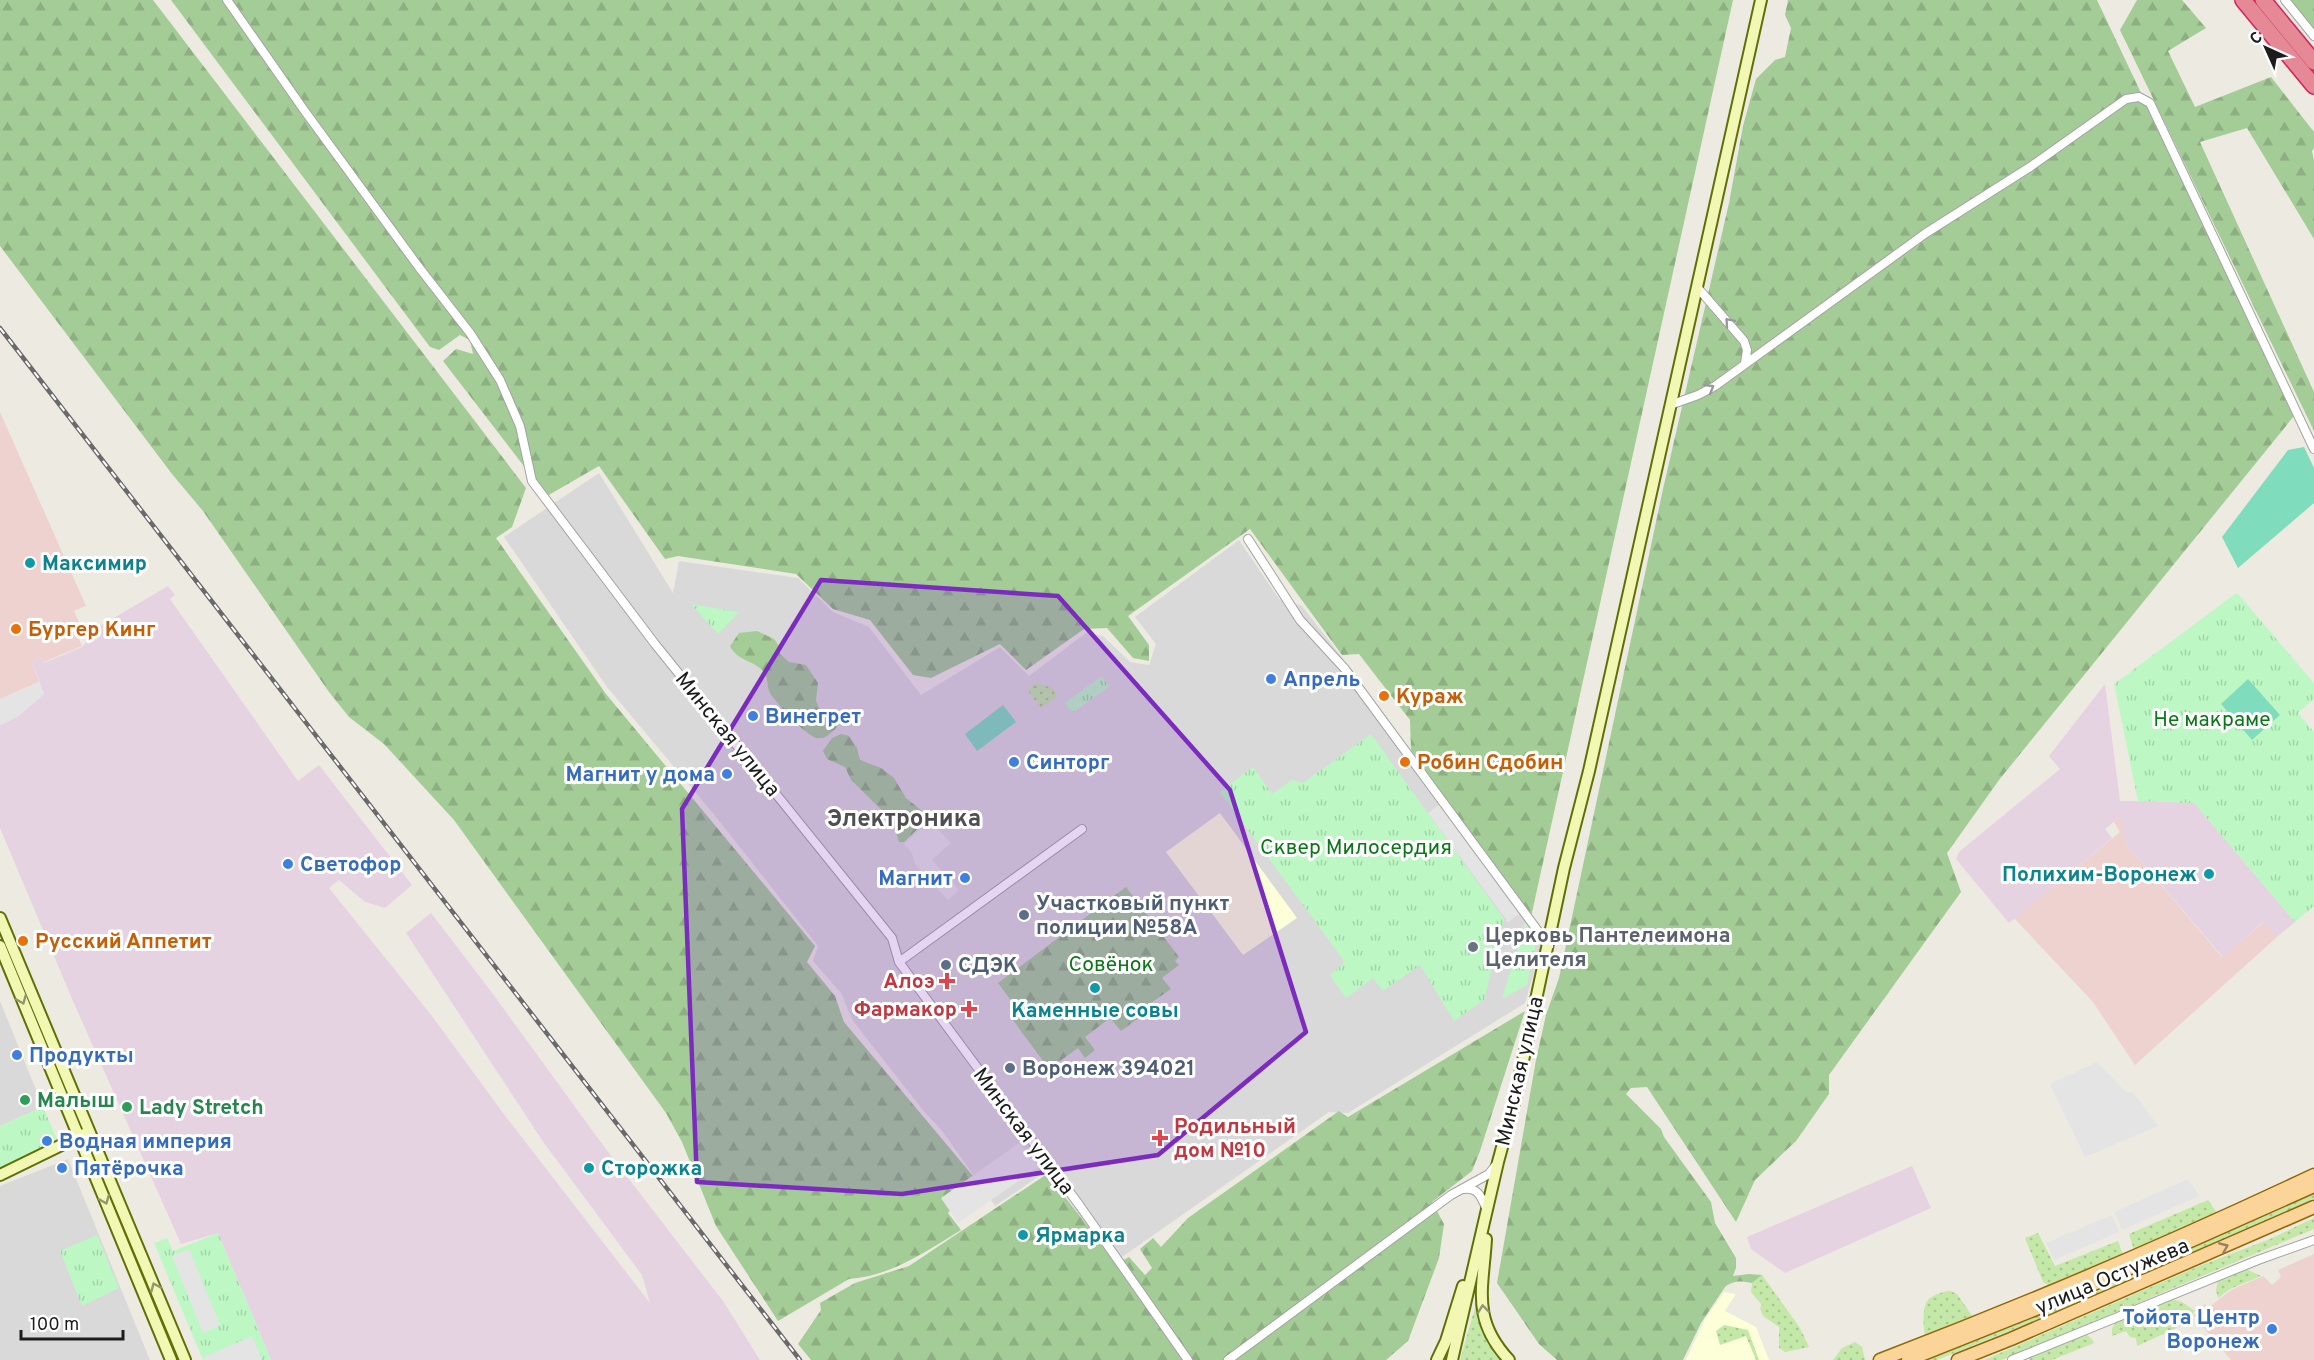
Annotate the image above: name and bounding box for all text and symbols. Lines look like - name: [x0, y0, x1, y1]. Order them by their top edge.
- north arrow: [2236, 18, 2296, 78]
- text: С: [2246, 28, 2267, 49]
- one-way arrow: [1725, 318, 1736, 329]
- one-way arrow: [1704, 384, 1714, 395]
- place label: Максимир: [42, 551, 147, 578]
- marker: Максимир: [23, 556, 37, 570]
- place label: Бургер Кинг: [28, 617, 156, 644]
- marker: Бургер Кинг: [9, 622, 23, 636]
- street label: Минская улица: [668, 667, 785, 803]
- place label: Апрель: [1283, 667, 1360, 694]
- marker: Апрель: [1264, 672, 1278, 686]
- place label: Кураж: [1396, 684, 1464, 711]
- marker: Кураж: [1377, 689, 1391, 703]
- place label: Винегрет: [765, 704, 861, 731]
- park label: Не макраме: [2153, 707, 2271, 734]
- marker: Винегрет: [746, 709, 760, 723]
- place label: Синторг: [1026, 750, 1110, 777]
- place label: Робин Сдобин: [1417, 750, 1563, 777]
- marker: Синторг: [1007, 755, 1021, 769]
- marker: Робин Сдобин: [1398, 755, 1412, 769]
- place label: Магнит у дома: [566, 762, 715, 789]
- marker: Магнит у дома: [720, 767, 734, 781]
- district label: Электроника: [827, 805, 981, 835]
- park label: Сквер Милосердия: [1260, 835, 1452, 862]
- place label: Светофор: [300, 852, 401, 879]
- marker: Светофор: [281, 857, 295, 871]
- place label: Полихим-Воронеж: [2002, 862, 2197, 889]
- place label: Магнит: [878, 866, 953, 893]
- marker: Полихим-Воронеж: [2202, 867, 2216, 881]
- marker: Магнит: [958, 871, 972, 885]
- place label: Участковый пункт полиции №58А: [1036, 891, 1230, 942]
- marker: Участковый пункт полиции №58А: [1017, 908, 1031, 922]
- place label: Церковь Пантелеимона Целителя: [1485, 923, 1730, 974]
- place label: Русский Аппетит: [35, 929, 212, 956]
- marker: Русский Аппетит: [16, 934, 30, 948]
- marker: Церковь Пантелеимона Целителя: [1466, 940, 1480, 954]
- park label: Совёнок: [1068, 952, 1154, 979]
- place label: СДЭК: [958, 953, 1018, 980]
- marker: СДЭК: [939, 958, 953, 972]
- place label: Алоэ: [883, 969, 935, 996]
- marker: Алоэ: [940, 974, 954, 988]
- marker: Каменные совы: [1088, 981, 1102, 995]
- one-way arrow: [15, 994, 27, 1005]
- street label: Минская улица: [1490, 994, 1551, 1149]
- place label: Фармакор: [854, 997, 957, 1024]
- place label: Каменные совы: [1011, 998, 1179, 1025]
- marker: Фармакор: [962, 1002, 976, 1016]
- place label: Продукты: [29, 1043, 134, 1070]
- marker: Продукты: [10, 1048, 24, 1062]
- place label: Воронеж 394021: [1022, 1056, 1195, 1083]
- marker: Воронеж 394021: [1003, 1061, 1017, 1075]
- street label: Минская улица: [966, 1063, 1080, 1201]
- place label: Малыш: [37, 1088, 115, 1115]
- marker: Малыш: [18, 1093, 32, 1107]
- place label: Lady Stretch: [139, 1095, 264, 1122]
- marker: Lady Stretch: [120, 1100, 134, 1114]
- place label: Родильный дом №10: [1174, 1114, 1296, 1165]
- place label: Водная империя: [59, 1129, 232, 1156]
- marker: Родильный дом №10: [1151, 1129, 1169, 1147]
- marker: Водная империя: [40, 1134, 54, 1148]
- place label: Пятёрочка: [74, 1156, 184, 1183]
- place label: Сторожка: [601, 1156, 702, 1183]
- marker: Пятёрочка: [55, 1161, 69, 1175]
- marker: Сторожка: [582, 1161, 596, 1175]
- one-way arrow: [98, 1194, 110, 1205]
- place label: Ярмарка: [1035, 1223, 1125, 1250]
- marker: Ярмарка: [1016, 1228, 1030, 1242]
- street label: улица Остужева: [2032, 1233, 2194, 1322]
- one-way arrow: [2218, 1242, 2229, 1254]
- one-way arrow: [150, 1282, 162, 1293]
- scale bar: [21, 1303, 123, 1341]
- one-way arrow: [1477, 1305, 1489, 1314]
- place label: Тойота Центр Воронеж: [2122, 1305, 2260, 1356]
- text: 100 m: [30, 1314, 79, 1337]
- marker: Тойота Центр Воронеж: [2265, 1322, 2279, 1336]

